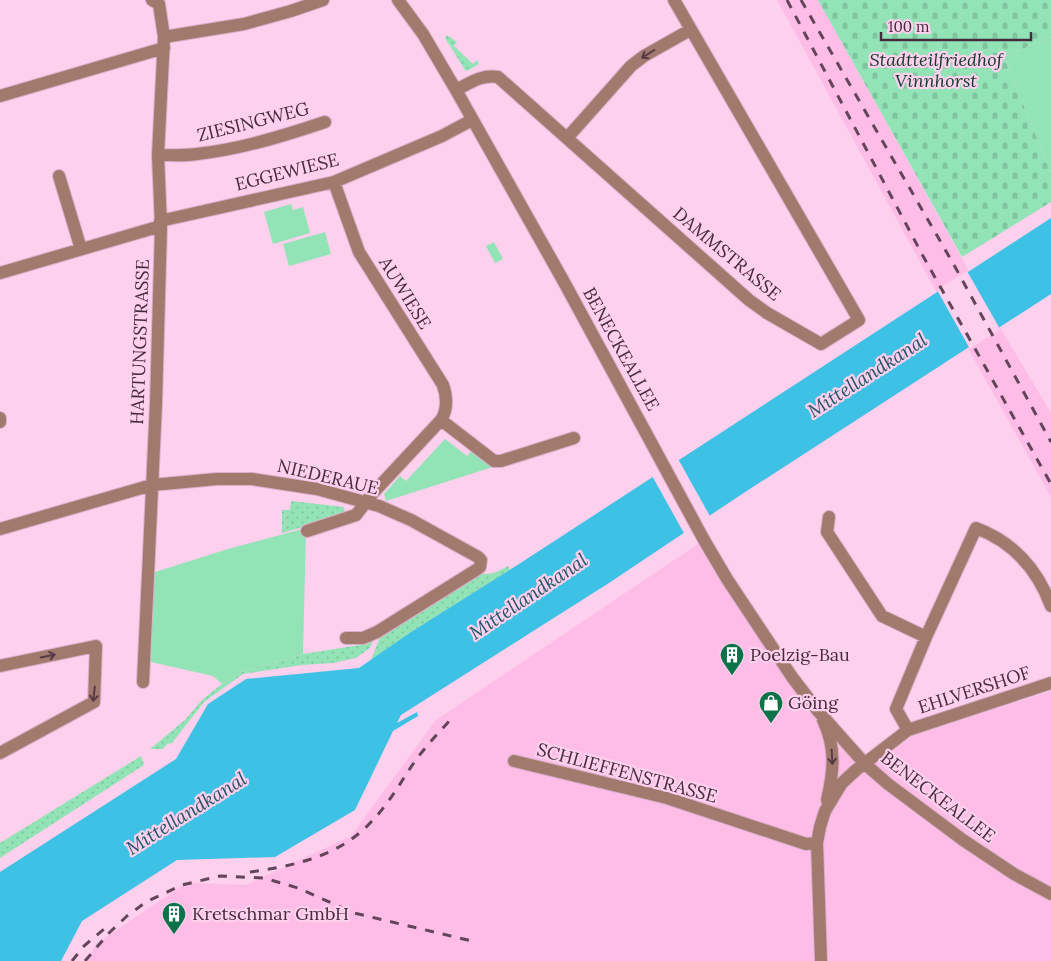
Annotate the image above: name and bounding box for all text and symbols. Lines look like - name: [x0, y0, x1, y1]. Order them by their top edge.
- scale bar: [881, 10, 1031, 42]
- text: 100 m: [888, 17, 929, 36]
- park label: Stadtteilfriedhof Vinnhorst: [869, 48, 1005, 92]
- one-way arrow: [641, 49, 655, 59]
- street label: ZIESINGWEG: [195, 96, 311, 147]
- street label: EGGEWIESE: [233, 148, 341, 196]
- street label: DAMMSTRASSE: [669, 202, 786, 306]
- street label: AUWIESE: [374, 251, 437, 333]
- street label: HARTUNGSTRASSE: [125, 259, 154, 425]
- street label: BENECKEALLEE: [578, 283, 665, 415]
- water label: Mittellandkanal: [803, 327, 932, 423]
- street label: NIEDERAUE: [275, 454, 381, 499]
- water label: Mittellandkanal: [464, 547, 592, 644]
- building icon: Poelzig-Bau: [719, 642, 745, 676]
- place label: Poelzig-Bau: [750, 643, 850, 666]
- one-way arrow: [39, 651, 55, 660]
- street label: EHLVERSHOF: [915, 661, 1033, 718]
- one-way arrow: [89, 686, 98, 702]
- shop icon: Göing: [758, 690, 784, 724]
- place label: Göing: [788, 691, 839, 714]
- street label: SCHLIEFFENSTRASSE: [534, 737, 720, 808]
- street label: BENECKEALLEE: [876, 746, 1000, 847]
- one-way arrow: [828, 748, 837, 764]
- water label: Mittellandkanal: [121, 766, 251, 860]
- building icon: Kretschmar GmbH: [161, 901, 187, 935]
- place label: Kretschmar GmbH: [192, 902, 349, 925]

